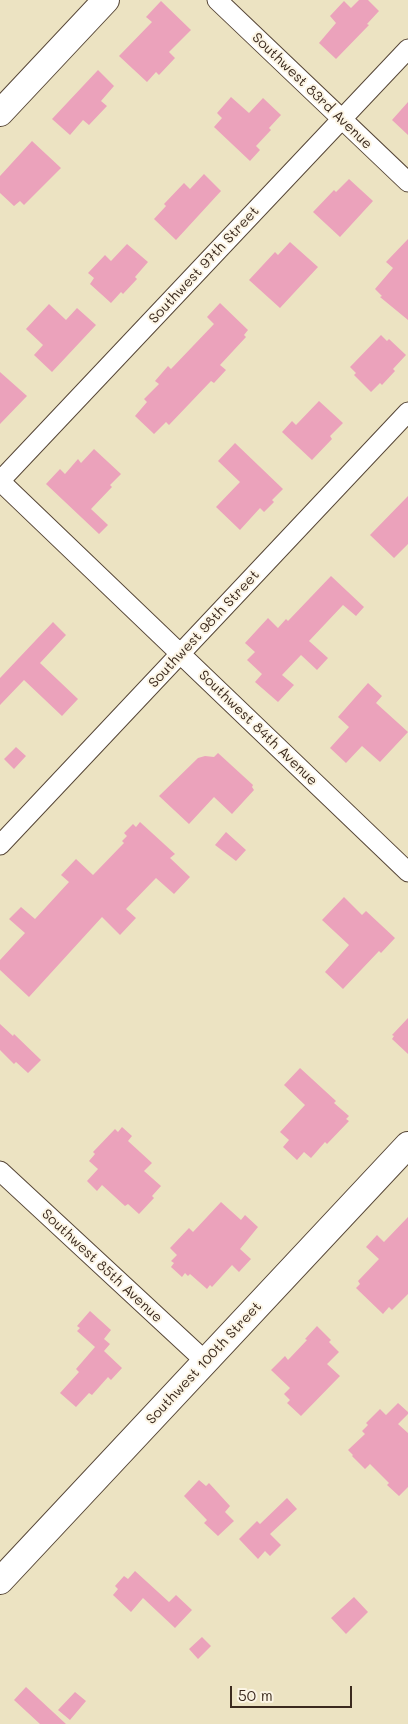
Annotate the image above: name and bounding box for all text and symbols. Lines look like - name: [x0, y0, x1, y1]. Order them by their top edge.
- street label: Southwest 83rd Avenue: [248, 29, 376, 153]
- street label: Southwest 97th Street: [145, 203, 263, 327]
- street label: Southwest 98th Street: [145, 567, 263, 691]
- street label: Southwest 84th Avenue: [195, 667, 321, 789]
- street label: Southwest 85th Avenue: [38, 1206, 166, 1326]
- street label: Southwest 100th Street: [143, 1298, 265, 1428]
- scale bar: [233, 1676, 356, 1708]
- text: 50 m: [238, 1685, 273, 1705]

